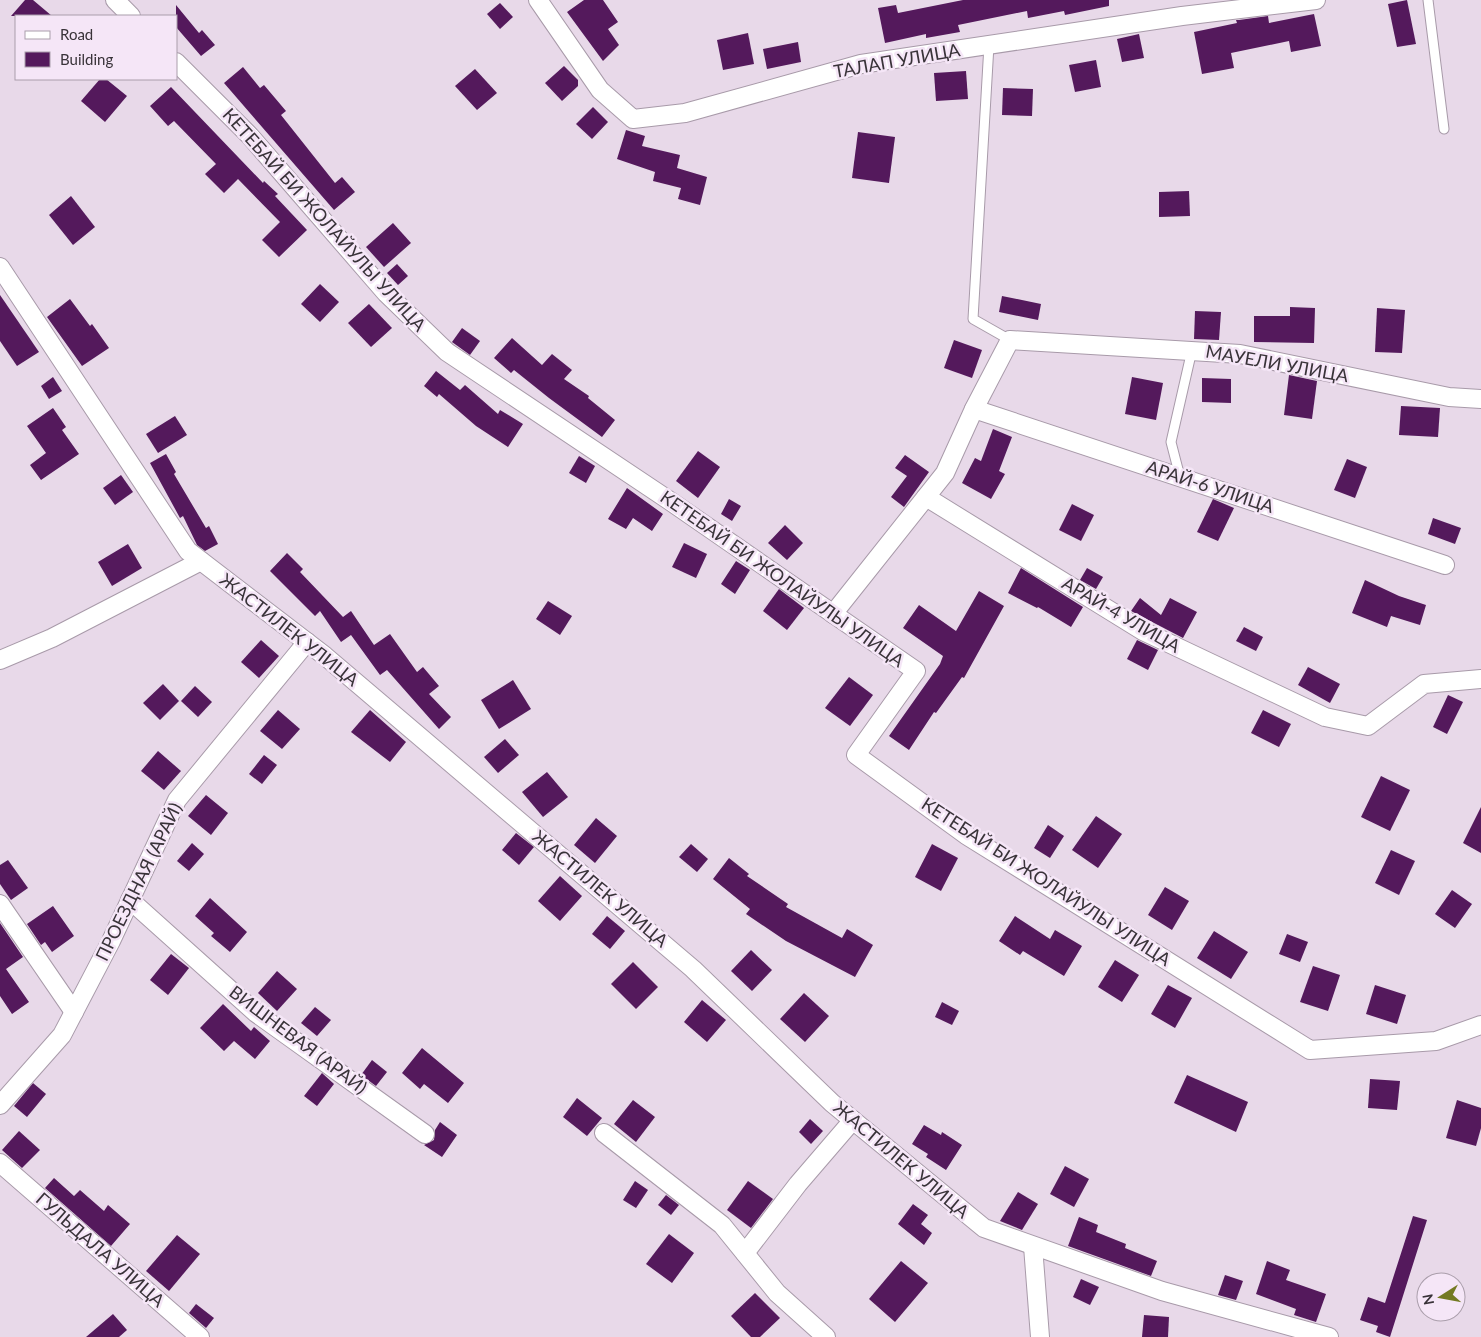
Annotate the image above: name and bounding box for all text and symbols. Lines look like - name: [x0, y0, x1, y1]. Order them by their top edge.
- legend: [15, 15, 178, 80]
- text: Road: [60, 25, 93, 43]
- street label: ТАЛАП УЛИЦА: [832, 38, 963, 82]
- text: Building: [60, 50, 113, 68]
- street label: КЕТЕБАЙ БИ ЖОЛАЙУЛЫ УЛИЦА: [219, 103, 431, 336]
- street label: МАУЕЛИ УЛИЦА: [1204, 340, 1351, 387]
- street label: АРАЙ-6 УЛИЦА: [1144, 455, 1278, 517]
- street label: КЕТЕБАЙ БИ ЖОЛАЙУЛЫ УЛИЦА: [656, 485, 910, 672]
- street label: ЖАСТИЛЕК УЛИЦА: [216, 568, 364, 691]
- street label: АРАЙ-4 УЛИЦА: [1058, 571, 1185, 657]
- street label: КЕТЕБАЙ БИ ЖОЛАЙУЛЫ УЛИЦА: [918, 792, 1176, 971]
- street label: ПРОЕЗДНАЯ (АРАЙ): [90, 799, 186, 964]
- street label: ЖАСТИЛЕК УЛИЦА: [528, 825, 674, 952]
- street label: ВИШНЕВАЯ (АРАЙ): [225, 980, 372, 1098]
- street label: ЖАСТИЛЕК УЛИЦА: [829, 1096, 975, 1223]
- street label: ГУЛЬДАЛА УЛИЦА: [32, 1187, 170, 1312]
- north arrow: [1416, 1272, 1466, 1322]
- text: N: [1418, 1293, 1437, 1306]

